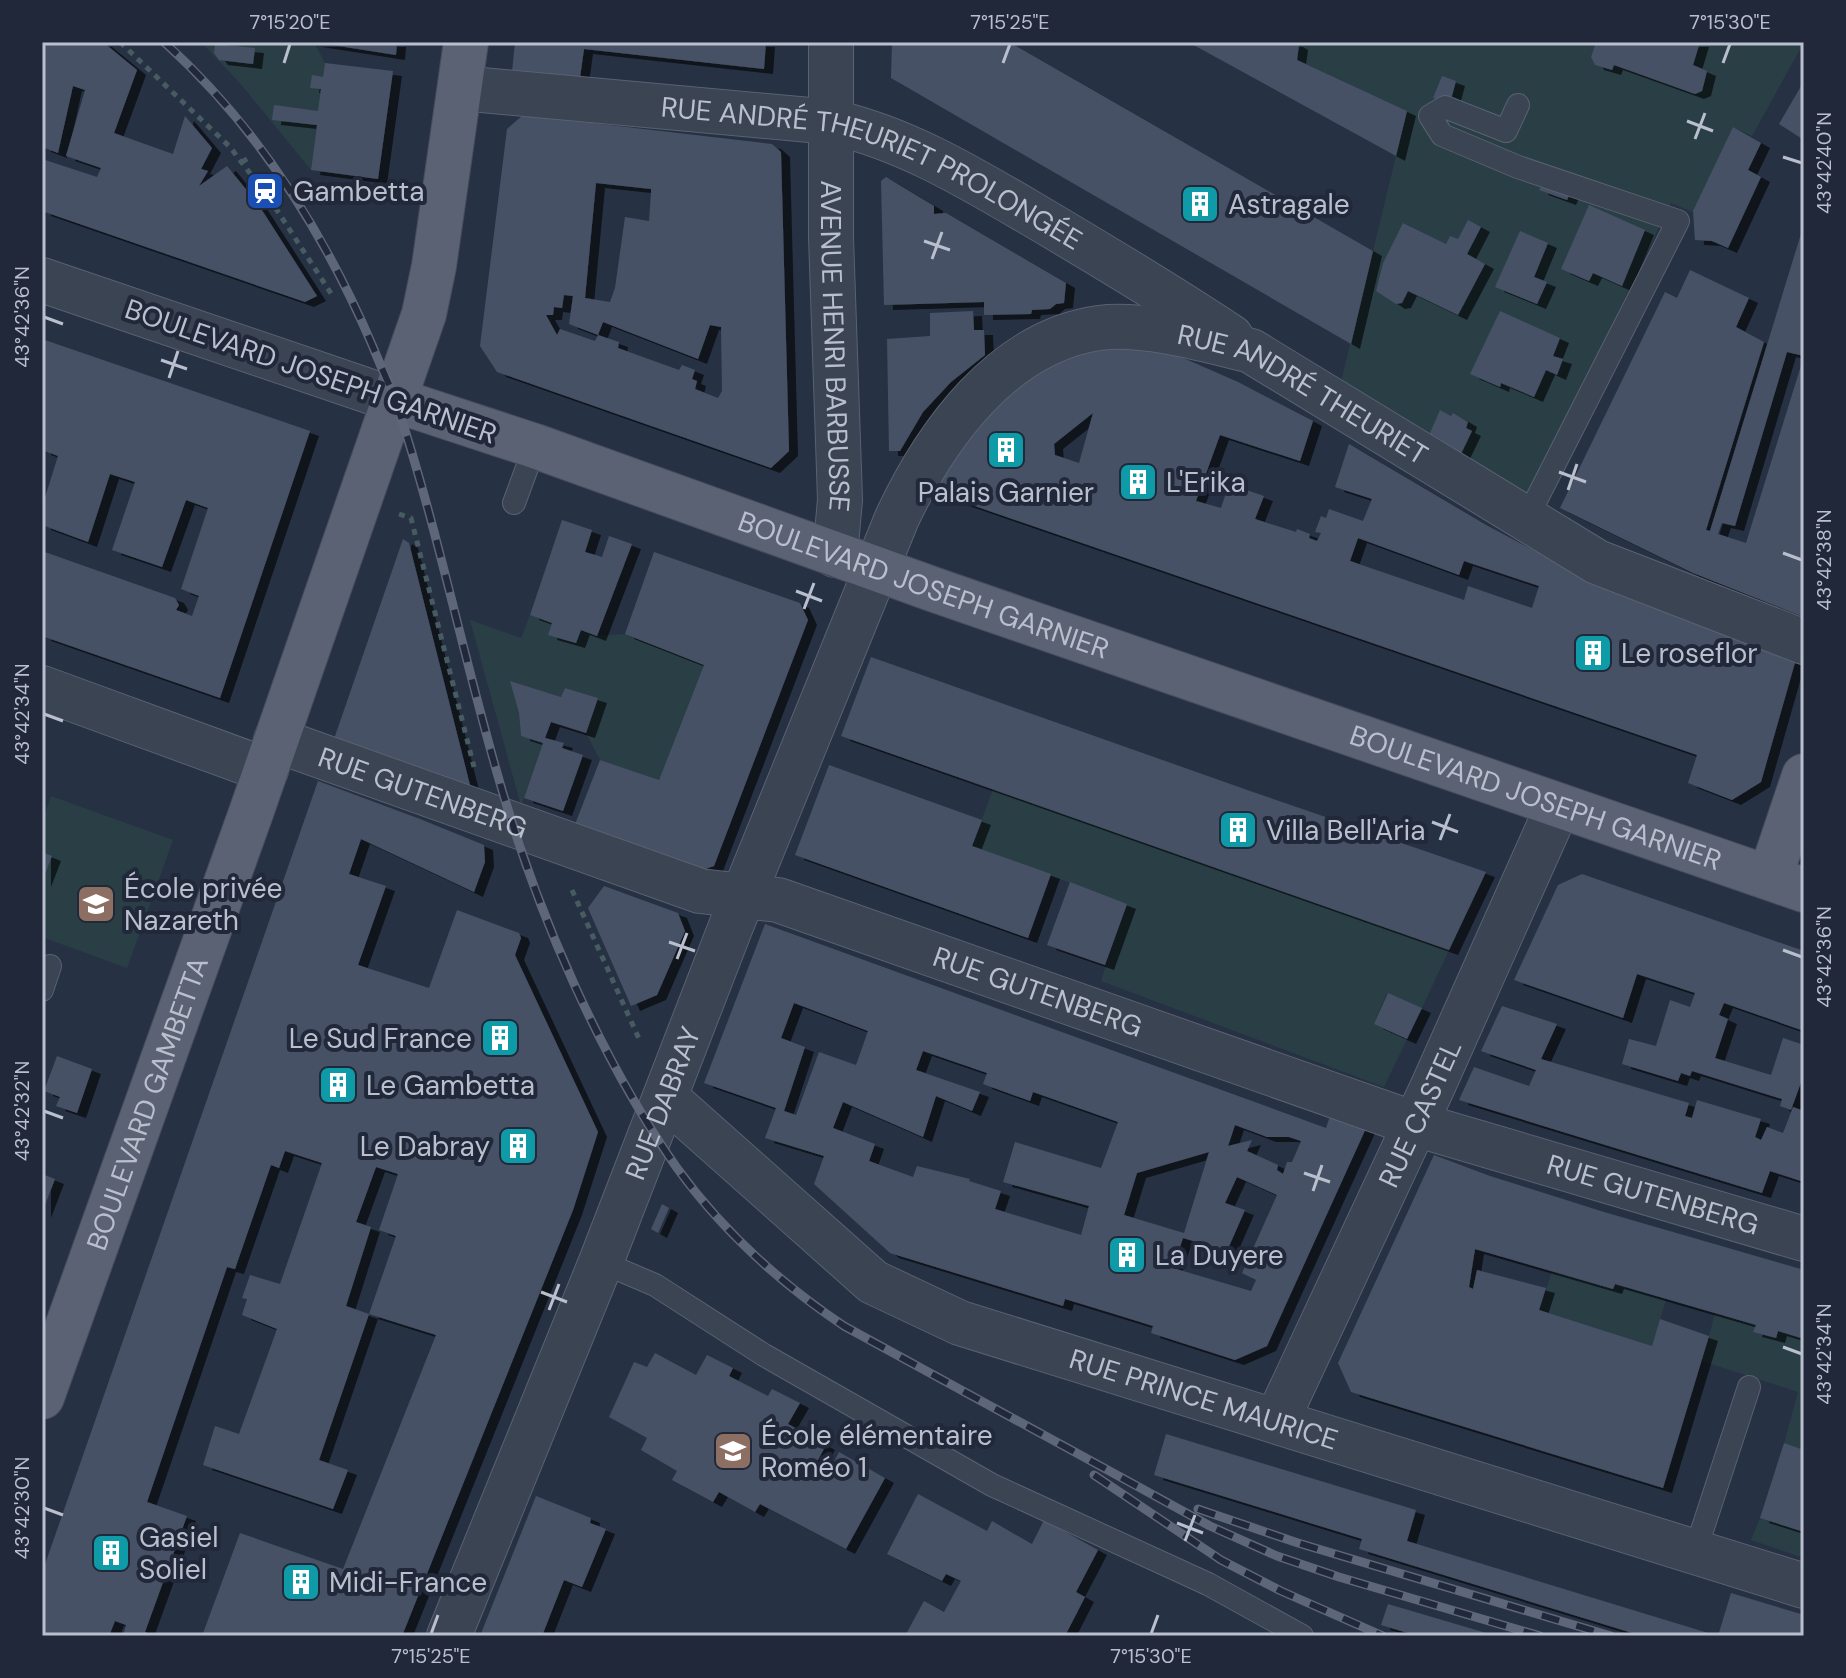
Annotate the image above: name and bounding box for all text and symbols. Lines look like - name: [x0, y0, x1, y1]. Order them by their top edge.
- text: 7°15'20"E: [250, 9, 330, 35]
- text: 7°15'25"E: [970, 9, 1050, 35]
- text: 7°15'30"E: [1689, 9, 1771, 35]
- street label: RUE ANDRÉ THEURIET PROLONGÉE: [659, 88, 1089, 259]
- text: 43°42'40"N: [1811, 112, 1837, 214]
- station icon: Gambetta: [244, 170, 286, 212]
- place label: Gambetta: [293, 173, 425, 210]
- street label: AVENUE HENRI BARBUSSE: [812, 180, 858, 513]
- building icon: Astragale: [1179, 183, 1221, 225]
- place label: Astragale: [1228, 186, 1350, 223]
- text: 43°42'36"N: [9, 266, 35, 368]
- street label: BOULEVARD JOSEPH GARNIER: [120, 290, 502, 453]
- street label: RUE ANDRÉ THEURIET: [1174, 316, 1434, 473]
- building icon: Palais Garnier: [985, 429, 1027, 471]
- building icon: L'Erika: [1117, 461, 1159, 503]
- place label: L'Erika: [1166, 464, 1246, 501]
- place label: Palais Garnier: [918, 474, 1094, 511]
- street label: BOULEVARD JOSEPH GARNIER: [733, 503, 1114, 668]
- text: 43°42'38"N: [1811, 509, 1837, 611]
- building icon: Le roseflor: [1572, 632, 1614, 674]
- place label: Le roseflor: [1621, 635, 1758, 672]
- text: 43°42'34"N: [9, 663, 35, 765]
- street label: BOULEVARD JOSEPH GARNIER: [1345, 717, 1726, 879]
- street label: RUE GUTENBERG: [313, 739, 532, 847]
- building icon: Villa Bell'Aria: [1217, 809, 1259, 851]
- place label: Villa Bell'Aria: [1266, 812, 1426, 849]
- place label: École privée Nazareth: [124, 870, 283, 939]
- school or university icon: École privée Nazareth: [75, 883, 117, 925]
- text: 43°42'36"N: [1811, 906, 1837, 1008]
- street label: RUE GUTENBERG: [928, 938, 1147, 1046]
- street label: BOULEVARD GAMBETTA: [78, 952, 217, 1255]
- building icon: Le Sud France: [479, 1017, 521, 1059]
- place label: Le Sud France: [289, 1020, 472, 1057]
- street label: RUE DABRAY: [617, 1022, 709, 1185]
- street label: RUE CASTEL: [1370, 1034, 1470, 1194]
- text: 43°42'32"N: [9, 1061, 35, 1161]
- building icon: Le Gambetta: [317, 1064, 359, 1106]
- place label: Le Gambetta: [366, 1067, 535, 1104]
- building icon: Le Dabray: [497, 1125, 539, 1167]
- place label: Le Dabray: [360, 1128, 490, 1165]
- street label: RUE GUTENBERG: [1542, 1146, 1763, 1244]
- building icon: La Duyere: [1106, 1234, 1148, 1276]
- place label: La Duyere: [1155, 1237, 1284, 1274]
- text: 43°42'34"N: [1811, 1303, 1837, 1405]
- street label: RUE PRINCE MAURICE: [1065, 1340, 1343, 1459]
- place label: École élémentaire Roméo 1: [761, 1417, 993, 1486]
- school or university icon: École élémentaire Roméo 1: [712, 1430, 754, 1472]
- text: 43°42'30"N: [9, 1457, 35, 1559]
- place label: Gasiel Soliel: [139, 1519, 218, 1588]
- building icon: Gasiel Soliel: [90, 1532, 132, 1574]
- building icon: Midi-France: [280, 1561, 322, 1603]
- place label: Midi-France: [329, 1564, 487, 1601]
- text: 7°15'25"E: [391, 1643, 471, 1669]
- text: 7°15'30"E: [1110, 1643, 1192, 1669]

